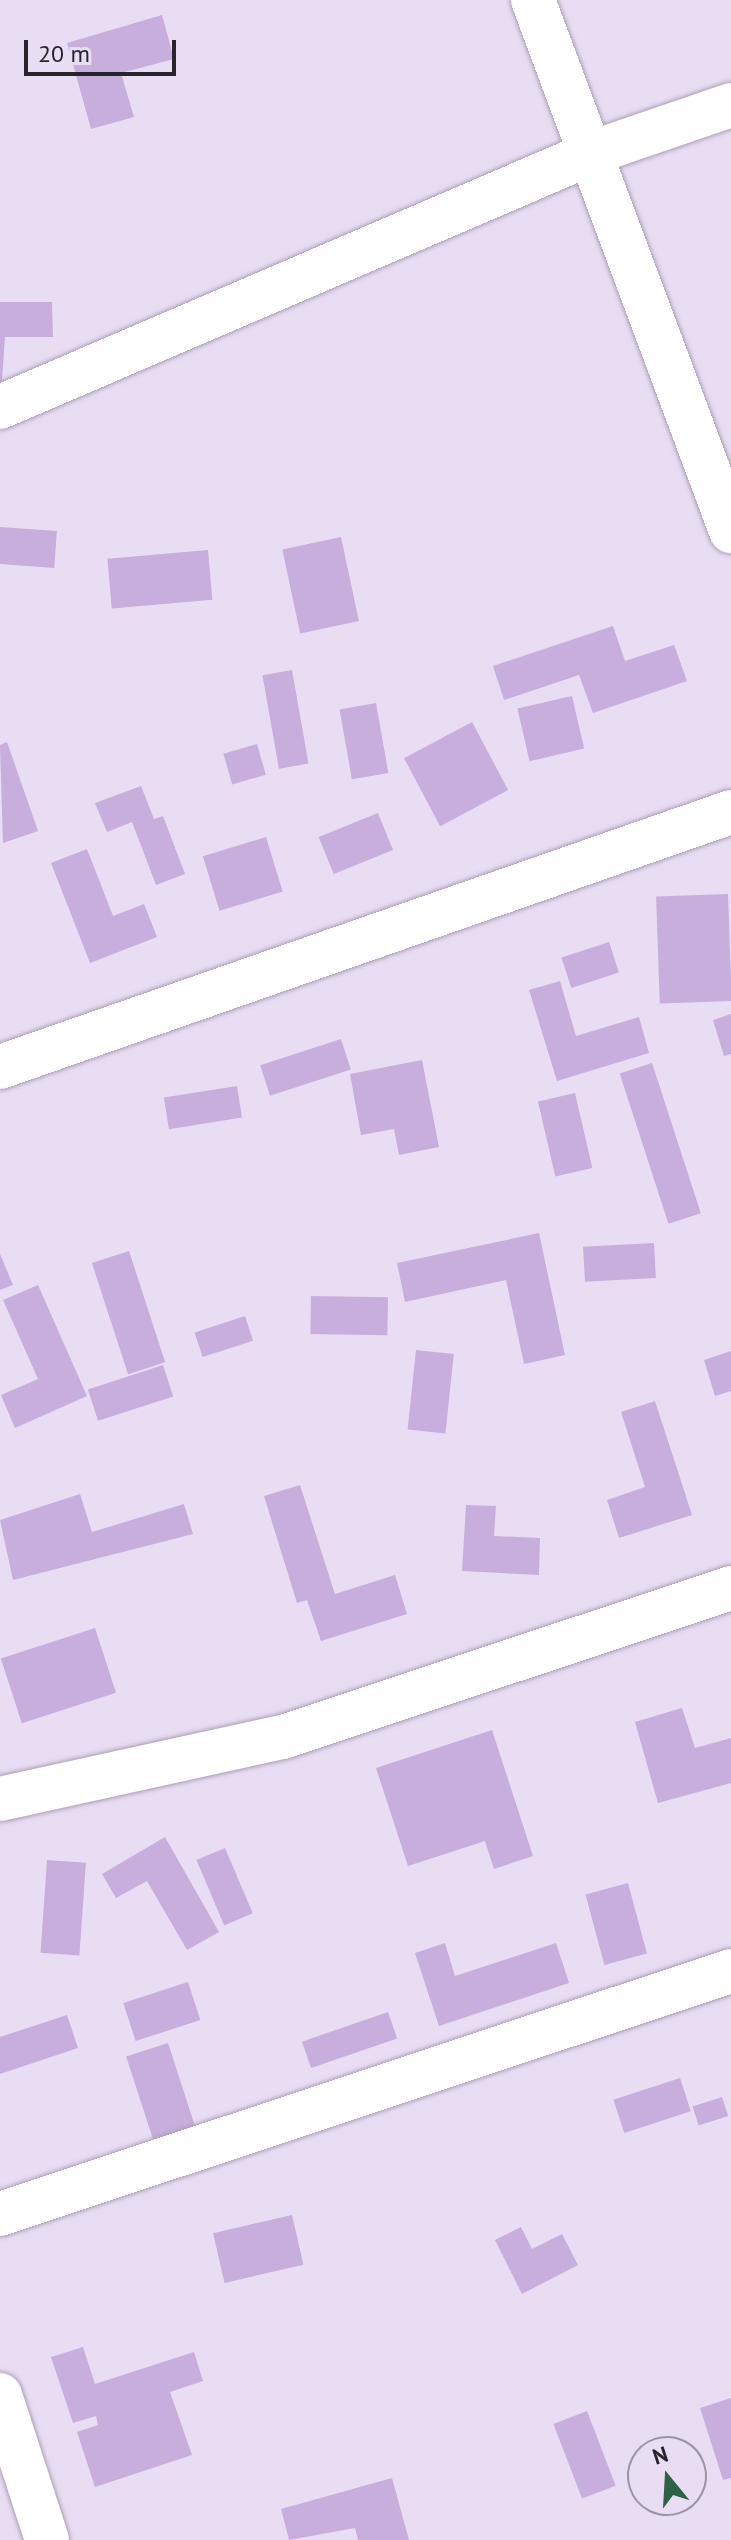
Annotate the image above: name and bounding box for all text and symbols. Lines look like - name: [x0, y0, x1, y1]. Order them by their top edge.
- scale bar: [28, 24, 180, 74]
- text: 20 m: [38, 38, 90, 69]
- north arrow: [627, 2436, 707, 2516]
- text: N: [649, 2440, 671, 2471]

